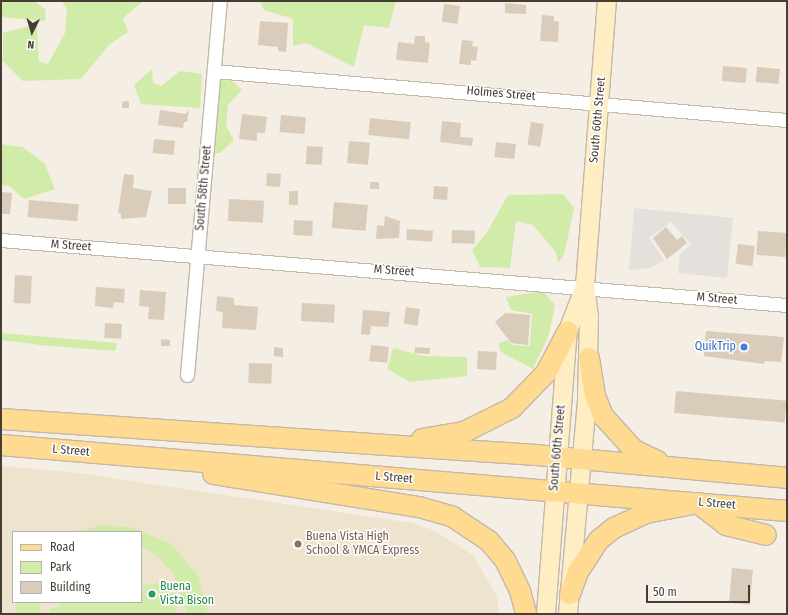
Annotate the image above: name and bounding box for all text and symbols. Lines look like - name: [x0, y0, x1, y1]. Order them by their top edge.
- north arrow: [12, 12, 52, 52]
- text: N: [27, 38, 35, 51]
- street label: South 60th Street: [587, 76, 609, 164]
- street label: Holmes Street: [466, 84, 536, 104]
- street label: South 58th Street: [193, 145, 215, 231]
- street label: M Street: [50, 237, 92, 255]
- street label: M Street: [373, 262, 415, 280]
- street label: M Street: [696, 290, 738, 308]
- place label: QuikTrip: [695, 340, 736, 354]
- marker: QuikTrip: [739, 342, 749, 352]
- street label: South 60th Street: [547, 404, 569, 492]
- street label: L Street: [52, 442, 90, 460]
- street label: L Street: [375, 469, 413, 487]
- street label: L Street: [698, 495, 736, 513]
- place label: Buena Vista High School & YMCA Express: [306, 530, 419, 558]
- legend: [12, 531, 142, 603]
- marker: Buena Vista High School & YMCA Express: [293, 539, 303, 549]
- text: Road: [50, 540, 75, 554]
- text: Park: [50, 560, 71, 574]
- scale bar: [648, 577, 752, 603]
- text: Building: [50, 580, 90, 594]
- place label: Buena Vista Bison: [160, 580, 214, 608]
- text: 50 m: [653, 585, 677, 599]
- marker: Buena Vista Bison: [147, 589, 157, 599]

